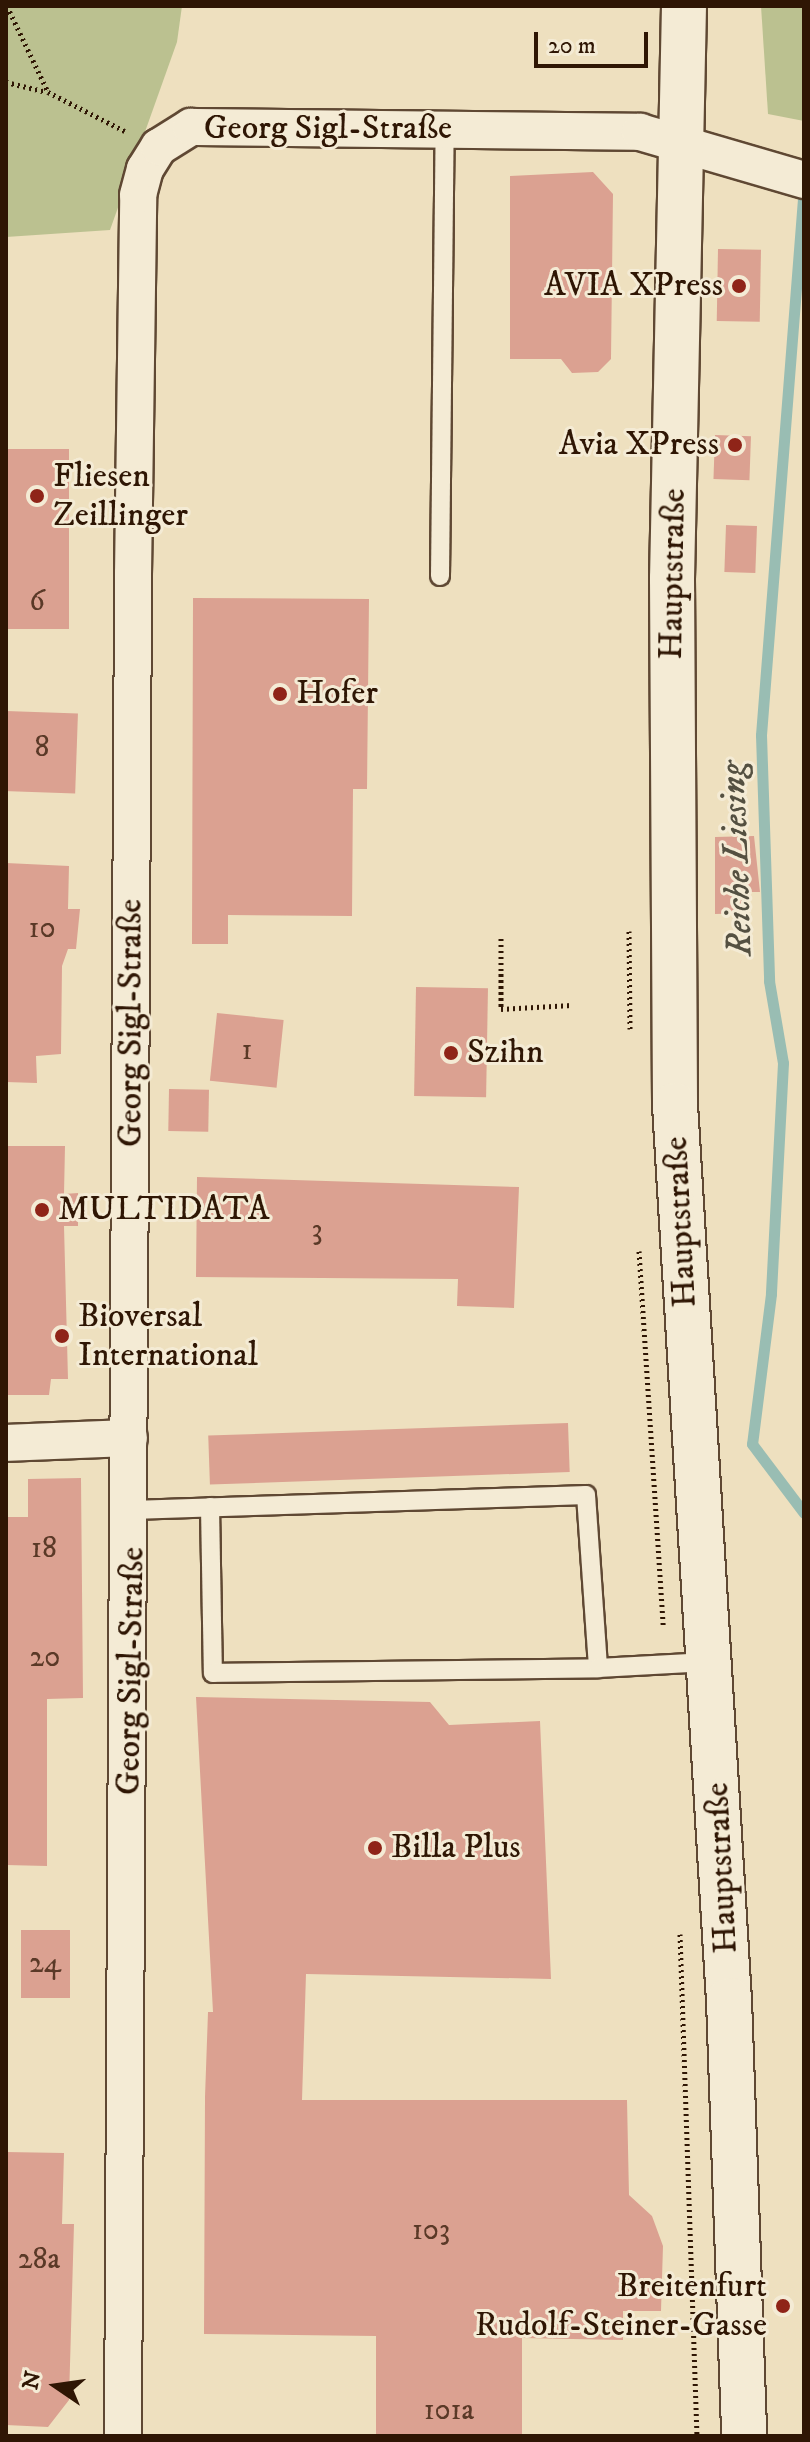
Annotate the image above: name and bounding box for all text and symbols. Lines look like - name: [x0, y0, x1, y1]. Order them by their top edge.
- scale bar: [538, 16, 652, 66]
- text: 20 m: [548, 31, 596, 61]
- street label: Georg Sigl-Straße: [204, 109, 452, 149]
- place label: AVIA XPress: [544, 266, 723, 306]
- marker: AVIA XPress: [730, 277, 748, 295]
- place label: Avia XPress: [559, 425, 719, 465]
- marker: Avia XPress: [726, 436, 744, 454]
- place label: Fliesen Zeillinger: [53, 456, 188, 536]
- marker: Fliesen Zeillinger: [28, 487, 46, 505]
- street label: Hauptstraße: [651, 488, 695, 660]
- house number: 6: [29, 584, 45, 620]
- place label: Hofer: [296, 674, 378, 714]
- marker: Hofer: [271, 685, 289, 703]
- house number: 8: [34, 730, 50, 766]
- water label: Reiche Liesing: [712, 761, 762, 957]
- street label: Georg Sigl-Straße: [111, 899, 151, 1147]
- house number: 10: [28, 911, 56, 947]
- house number: 1: [241, 1033, 253, 1069]
- place label: Szihn: [467, 1033, 544, 1073]
- marker: Szihn: [442, 1044, 460, 1062]
- street label: Hauptstraße: [656, 1135, 706, 1309]
- place label: MULTIDATA: [58, 1190, 269, 1230]
- marker: MULTIDATA: [33, 1201, 51, 1219]
- house number: 3: [311, 1213, 323, 1249]
- place label: Bioversal International: [78, 1296, 258, 1376]
- marker: Bioversal International: [53, 1327, 71, 1345]
- house number: 18: [31, 1531, 57, 1567]
- street label: Georg Sigl-Straße: [108, 1546, 154, 1796]
- house number: 20: [30, 1640, 60, 1676]
- street label: Hauptstraße: [697, 1781, 747, 1955]
- place label: Billa Plus: [391, 1828, 521, 1868]
- marker: Billa Plus: [366, 1839, 384, 1857]
- house number: 24: [29, 1946, 61, 1982]
- house number: 103: [412, 2213, 450, 2249]
- house number: 28a: [18, 2242, 60, 2278]
- place label: Breitenfurt Rudolf-Steiner-Gasse: [475, 2266, 767, 2346]
- marker: Breitenfurt Rudolf-Steiner-Gasse: [774, 2297, 792, 2315]
- north arrow: [16, 2346, 96, 2426]
- text: N: [17, 2369, 47, 2392]
- house number: 101a: [424, 2393, 474, 2429]

